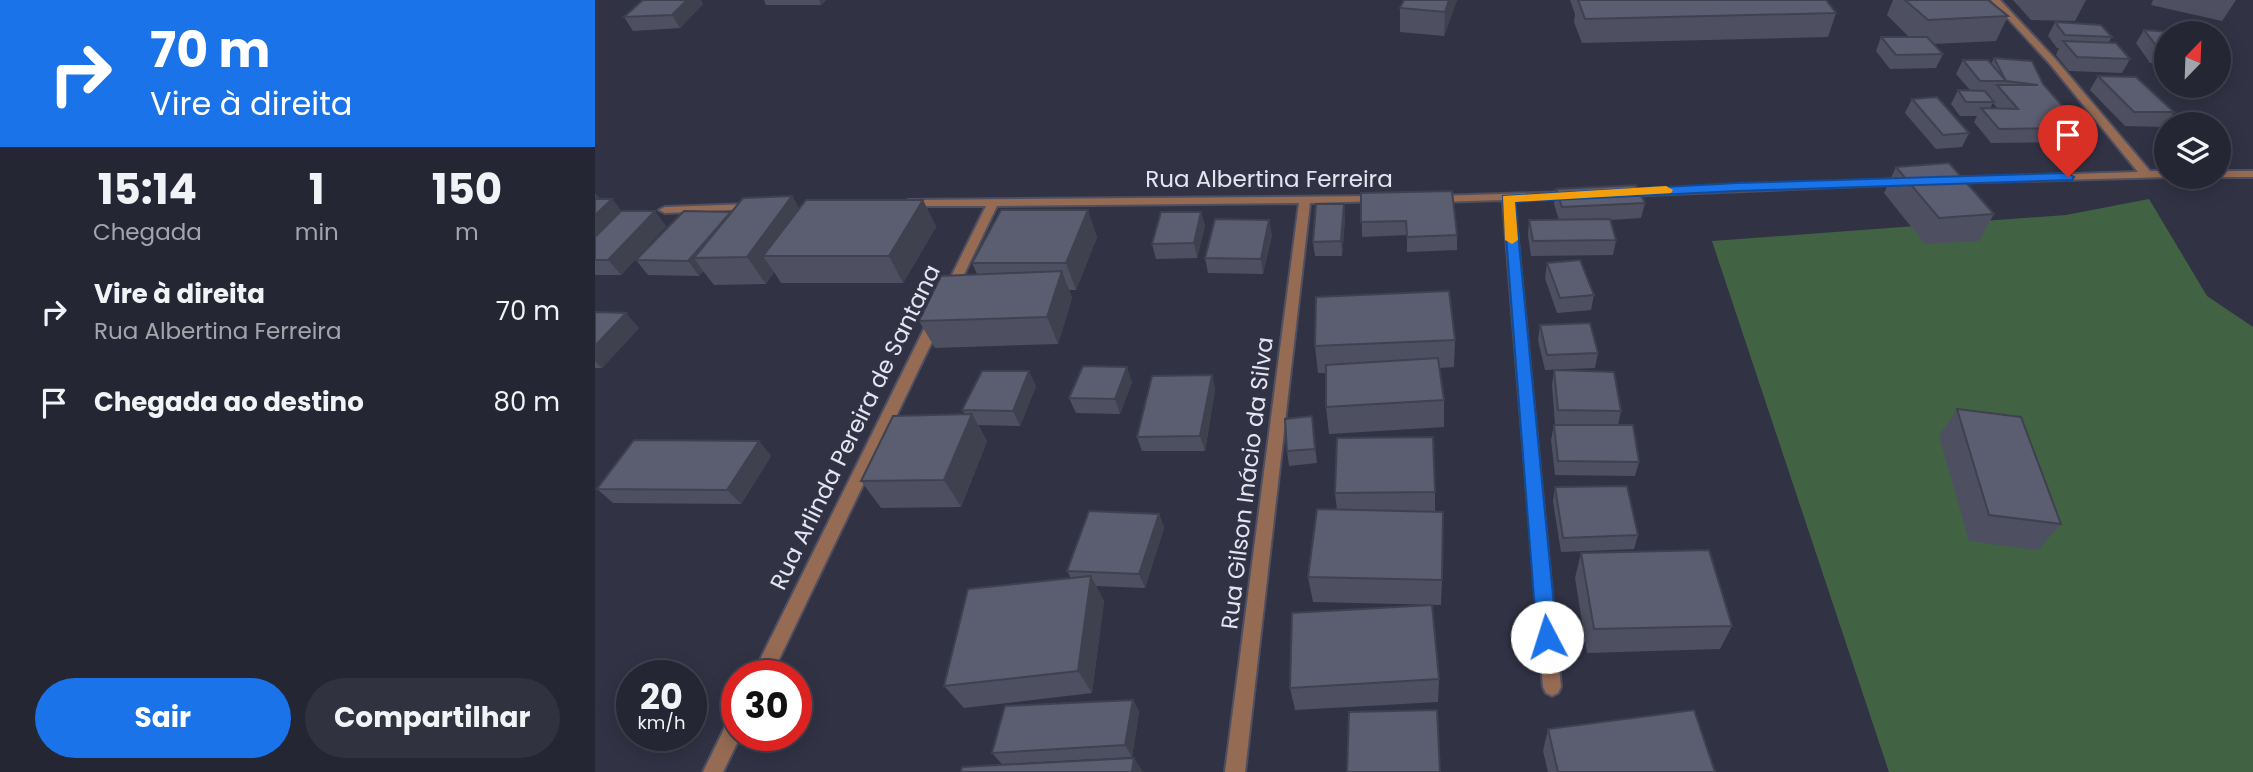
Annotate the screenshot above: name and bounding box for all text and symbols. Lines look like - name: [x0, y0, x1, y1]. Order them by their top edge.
- text: 70 m: [150, 16, 270, 84]
- north arrow: [2154, 21, 2231, 98]
- map controls: [2154, 21, 2231, 189]
- icon: right: [35, 28, 126, 119]
- text: Vire à direita: [150, 81, 352, 126]
- pin: [2038, 105, 2098, 177]
- button: layers: [2154, 112, 2231, 189]
- icon: arrive: [2049, 116, 2087, 154]
- text: 15:14: [98, 160, 197, 219]
- text: 1: [309, 160, 325, 219]
- text: 150: [432, 160, 502, 219]
- street label: Rua Albertina Ferreira: [1145, 163, 1393, 195]
- text: Chegada: [93, 216, 202, 248]
- text: min: [295, 216, 339, 248]
- text: m: [455, 216, 479, 248]
- street label: Rua Arlinda Pereira de Santana: [762, 259, 948, 595]
- text: Vire à direita: [94, 276, 265, 312]
- icon: right: [35, 293, 73, 331]
- text: 70 m: [496, 293, 560, 329]
- text: Rua Albertina Ferreira: [94, 315, 341, 347]
- street label: Rua Gilson Inácio da Silva: [1213, 335, 1281, 631]
- icon: arrive: [35, 384, 73, 422]
- text: Chegada ao destino: [94, 384, 364, 420]
- text: 80 m: [494, 384, 560, 420]
- position arrow: [1510, 600, 1584, 674]
- speed limit sign: 30: [721, 660, 812, 751]
- text: 20: [640, 672, 683, 721]
- button: Sair: [35, 678, 291, 758]
- button: Compartilhar: [305, 678, 560, 758]
- text: km/h: [638, 710, 685, 735]

